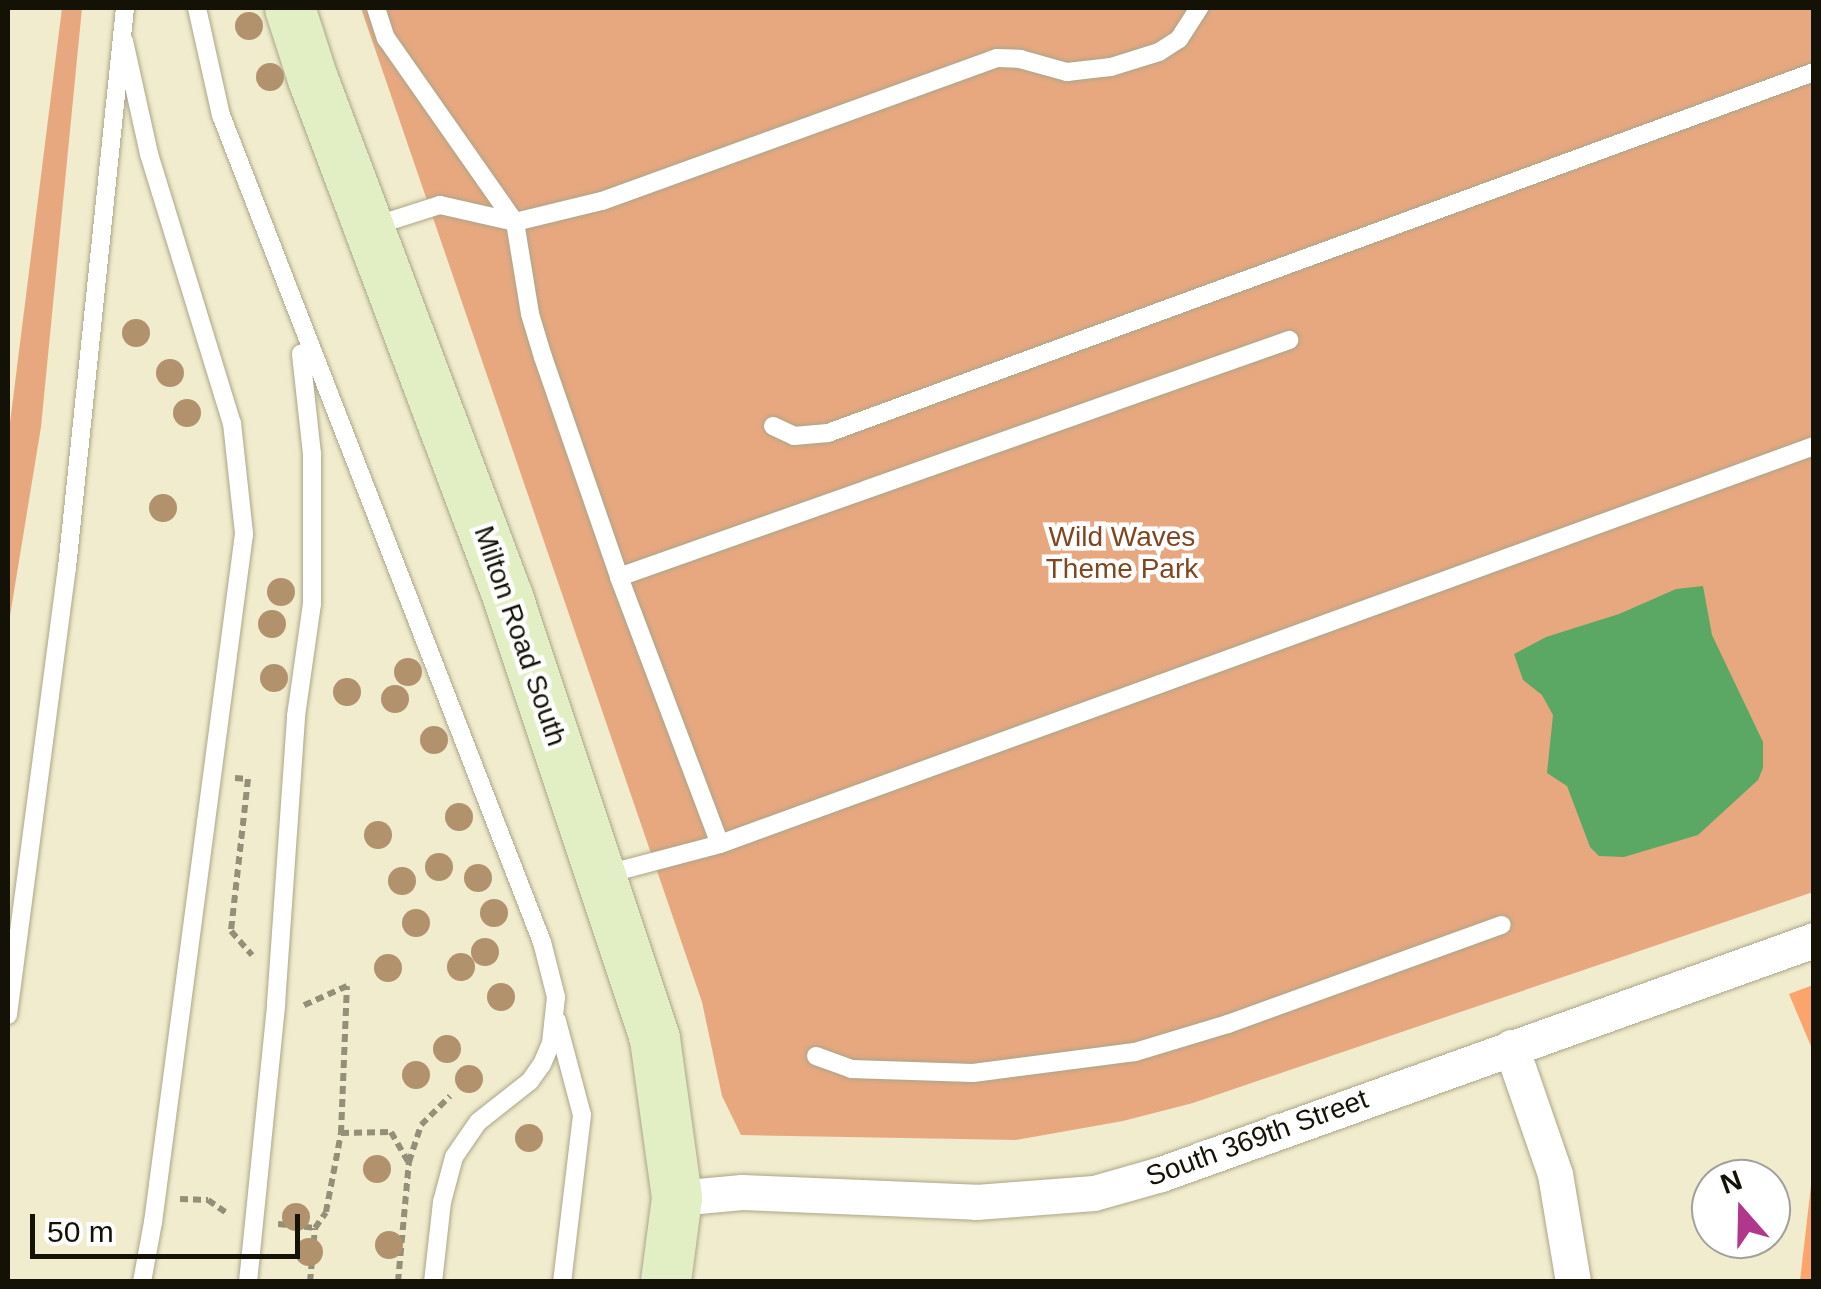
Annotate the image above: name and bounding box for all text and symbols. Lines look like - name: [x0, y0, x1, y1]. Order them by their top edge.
- park label: Wild Waves Theme Park: [1046, 520, 1198, 586]
- street label: Milton Road South: [467, 522, 573, 750]
- street label: South 369th Street: [1142, 1082, 1372, 1194]
- north arrow: [1691, 1159, 1791, 1259]
- text: N: [1716, 1164, 1746, 1200]
- scale bar: [35, 1194, 305, 1256]
- text: 50 m: [47, 1215, 114, 1248]

